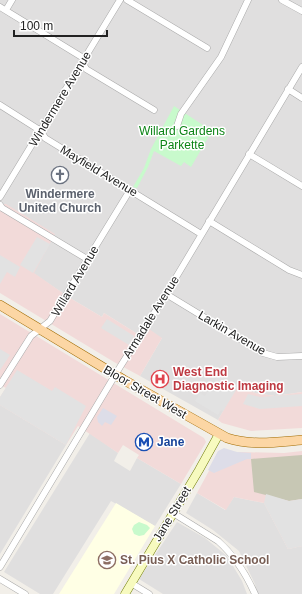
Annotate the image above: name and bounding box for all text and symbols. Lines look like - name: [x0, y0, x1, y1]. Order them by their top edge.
- scale bar: [14, 12, 107, 38]
- text: 100 m: [20, 19, 53, 33]
- street label: Windermere Avenue: [26, 49, 94, 149]
- park label: Willard Gardens Parkette: [139, 124, 225, 152]
- street label: Mayfield Avenue: [58, 142, 141, 200]
- church icon: Windermere United Church: [50, 165, 70, 185]
- place label: Windermere United Church: [19, 187, 101, 215]
- street label: Willard Avenue: [48, 243, 102, 319]
- street label: Armadale Avenue: [120, 273, 182, 361]
- street label: Larkin Avenue: [196, 308, 269, 358]
- street label: Bloor Street West: [101, 362, 190, 422]
- place label: West End Diagnostic Imaging: [173, 365, 284, 393]
- hospital icon: West End Diagnostic Imaging: [150, 369, 170, 389]
- metro station icon: Jane: [134, 432, 154, 452]
- place label: Jane: [157, 435, 185, 449]
- street label: Jane Street: [150, 484, 194, 544]
- school or university icon: St. Pius X Catholic School: [97, 550, 117, 570]
- place label: St. Pius X Catholic School: [120, 553, 269, 567]

